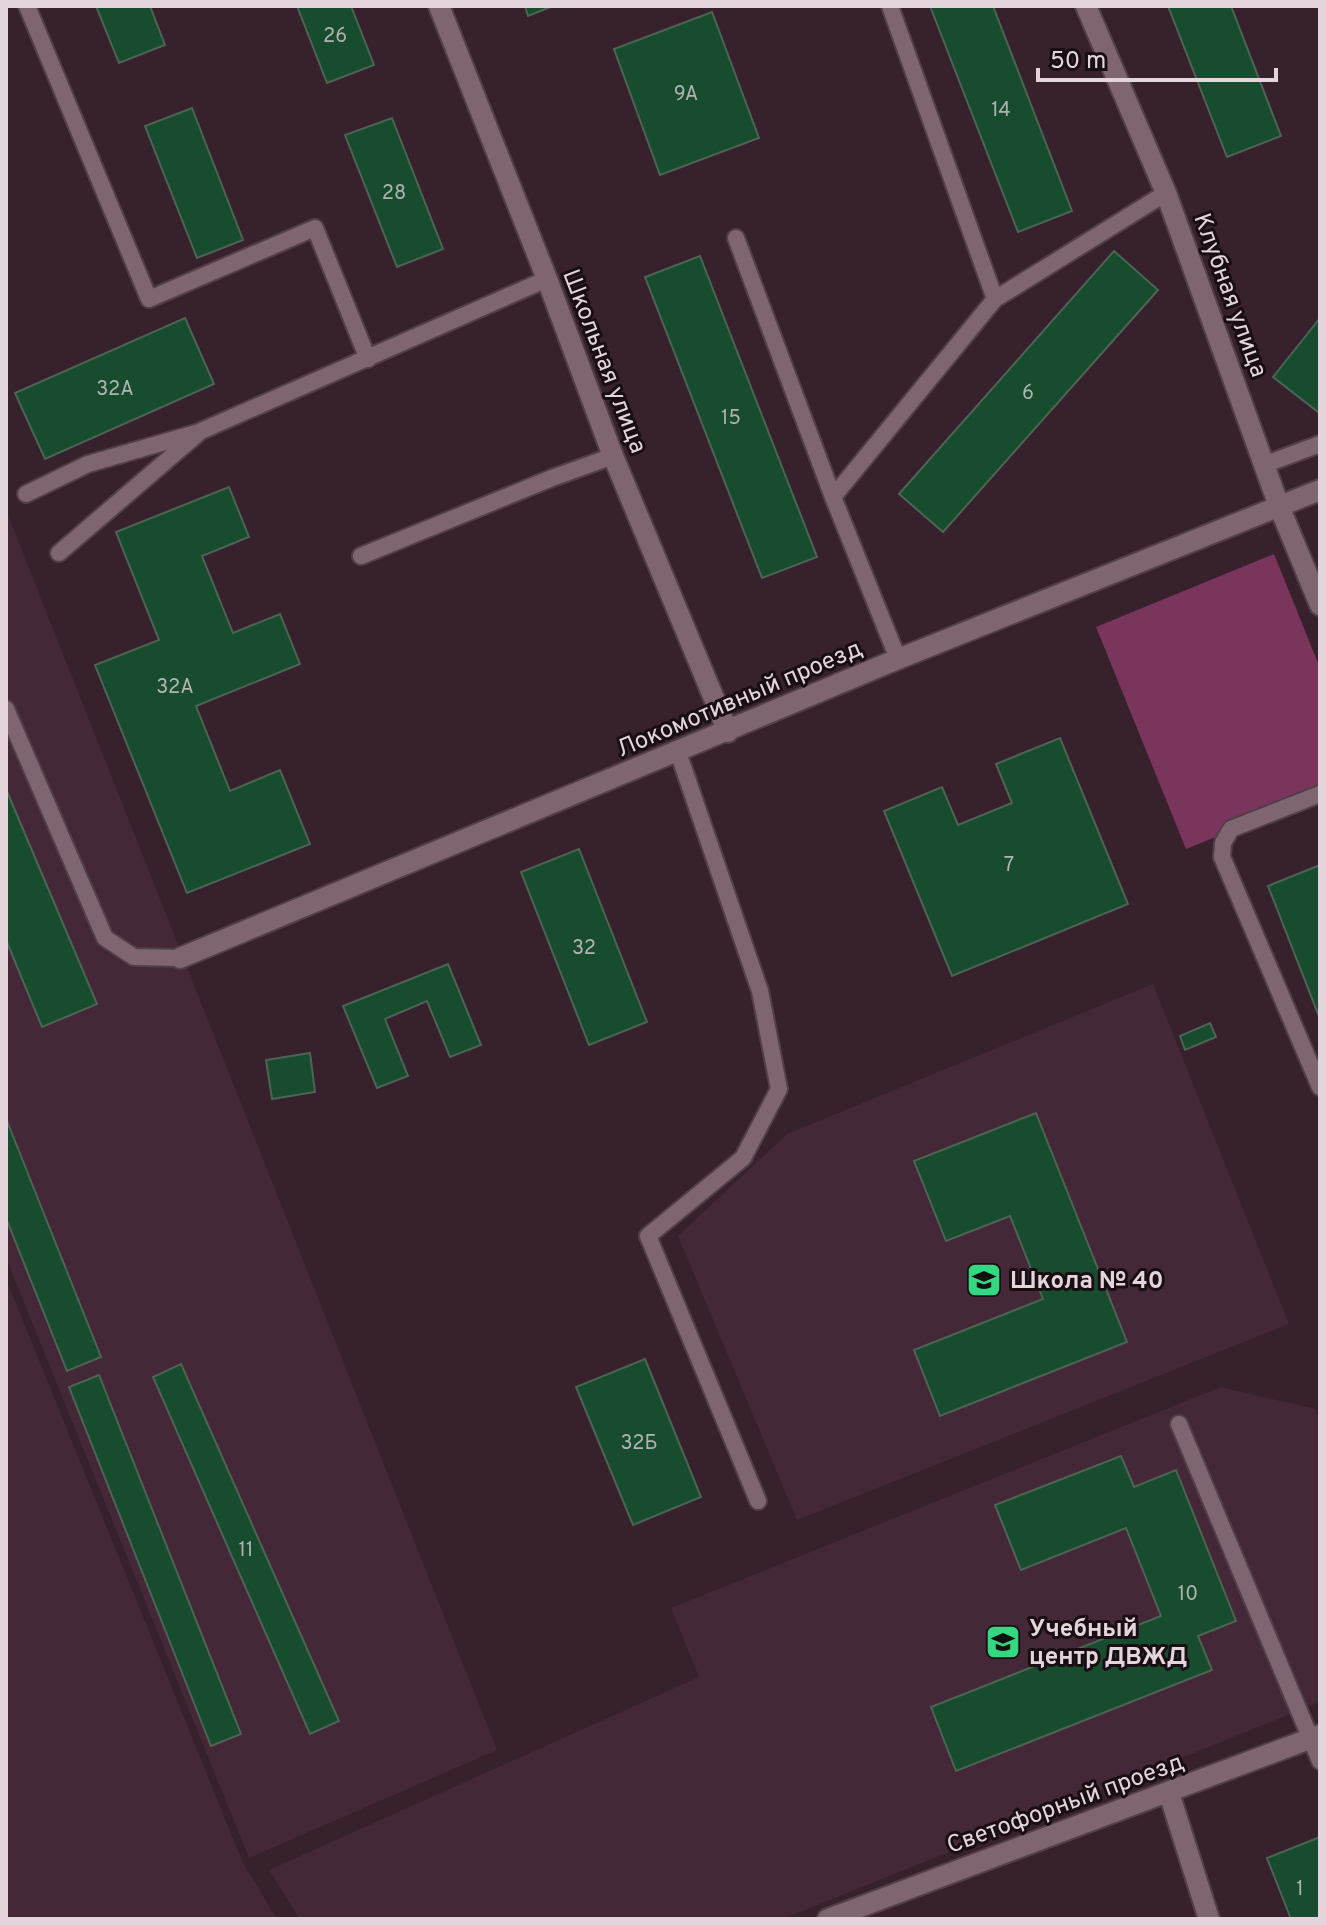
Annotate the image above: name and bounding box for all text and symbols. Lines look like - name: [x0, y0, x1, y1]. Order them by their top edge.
- house number: 26: [323, 24, 347, 50]
- scale bar: [1038, 32, 1276, 82]
- text: 50 m: [1050, 47, 1106, 77]
- house number: 9А: [674, 82, 698, 108]
- house number: 14: [991, 98, 1011, 124]
- house number: 28: [382, 181, 406, 207]
- street label: Клубная улица: [1186, 210, 1273, 382]
- street label: Школьная улица: [554, 265, 652, 458]
- house number: 32А: [96, 377, 134, 403]
- house number: 6: [1022, 381, 1034, 407]
- house number: 15: [721, 406, 741, 432]
- street label: Локомотивный проезд: [612, 634, 867, 765]
- house number: 32А: [156, 675, 194, 701]
- house number: 7: [1004, 853, 1014, 879]
- house number: 32: [572, 936, 596, 962]
- school or university icon: Школа № 40: [965, 1261, 1003, 1299]
- place label: Школа № 40: [1010, 1267, 1164, 1297]
- house number: 32Б: [621, 1431, 658, 1457]
- house number: 11: [239, 1538, 253, 1564]
- house number: 10: [1178, 1582, 1198, 1608]
- place label: Учебный центр ДВЖД: [1029, 1615, 1187, 1673]
- school or university icon: Учебный центр ДВЖД: [984, 1623, 1022, 1661]
- street label: Светофорный проезд: [943, 1748, 1188, 1862]
- house number: 1: [1296, 1877, 1304, 1903]

